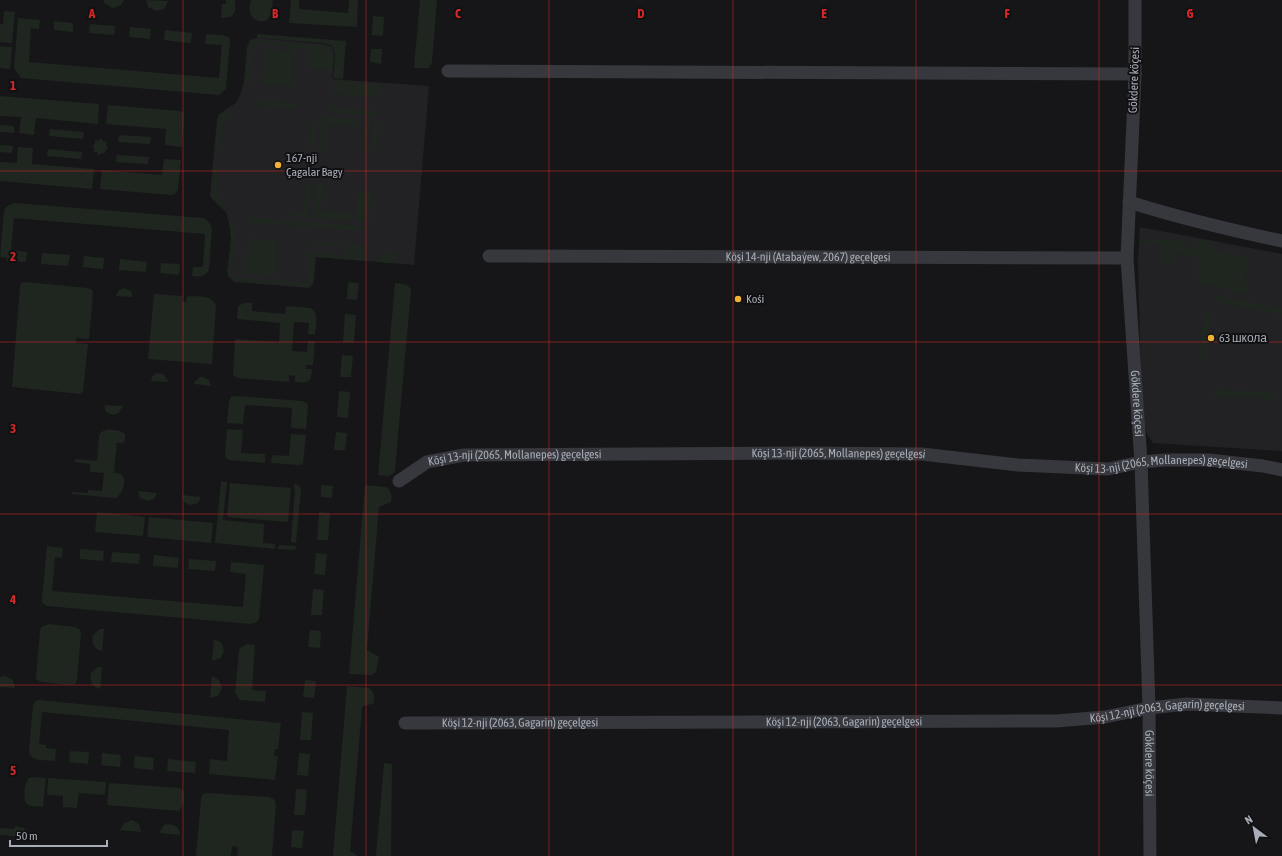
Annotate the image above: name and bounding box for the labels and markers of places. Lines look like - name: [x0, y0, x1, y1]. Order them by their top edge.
- place label: 167-nji Çagalar Bagy: [286, 151, 343, 179]
- marker: 167-nji Çagalar Bagy: [273, 160, 283, 170]
- place label: Kośi: [746, 292, 764, 306]
- marker: Kośi: [733, 294, 743, 304]
- place label: 63 школа: [1219, 331, 1267, 345]
- marker: 63 школа: [1206, 333, 1216, 343]

